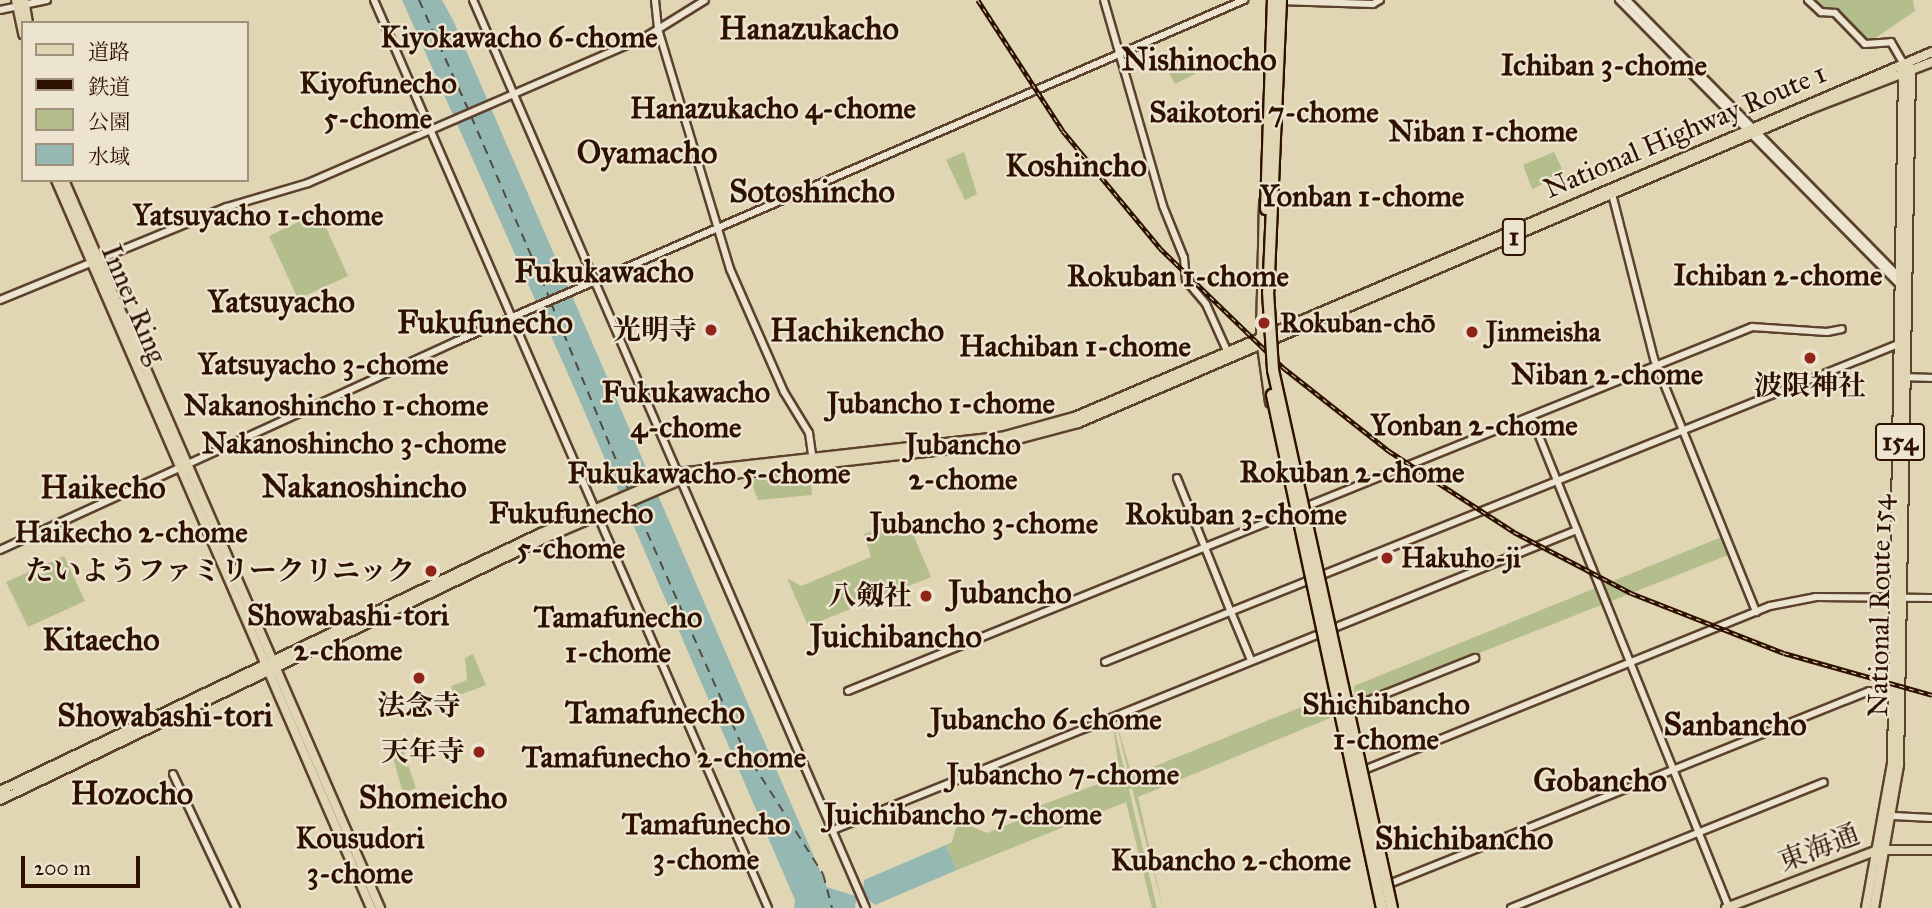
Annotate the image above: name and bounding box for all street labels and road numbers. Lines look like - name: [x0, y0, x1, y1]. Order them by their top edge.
- street label: National Highway Route 1: [1539, 56, 1831, 206]
- road number: 1: [1502, 214, 1526, 260]
- street label: Inner Ring: [94, 239, 174, 369]
- road number: 154: [1874, 420, 1926, 464]
- street label: National Route 154: [1861, 495, 1899, 717]
- street label: 東海通: [1774, 817, 1864, 879]

